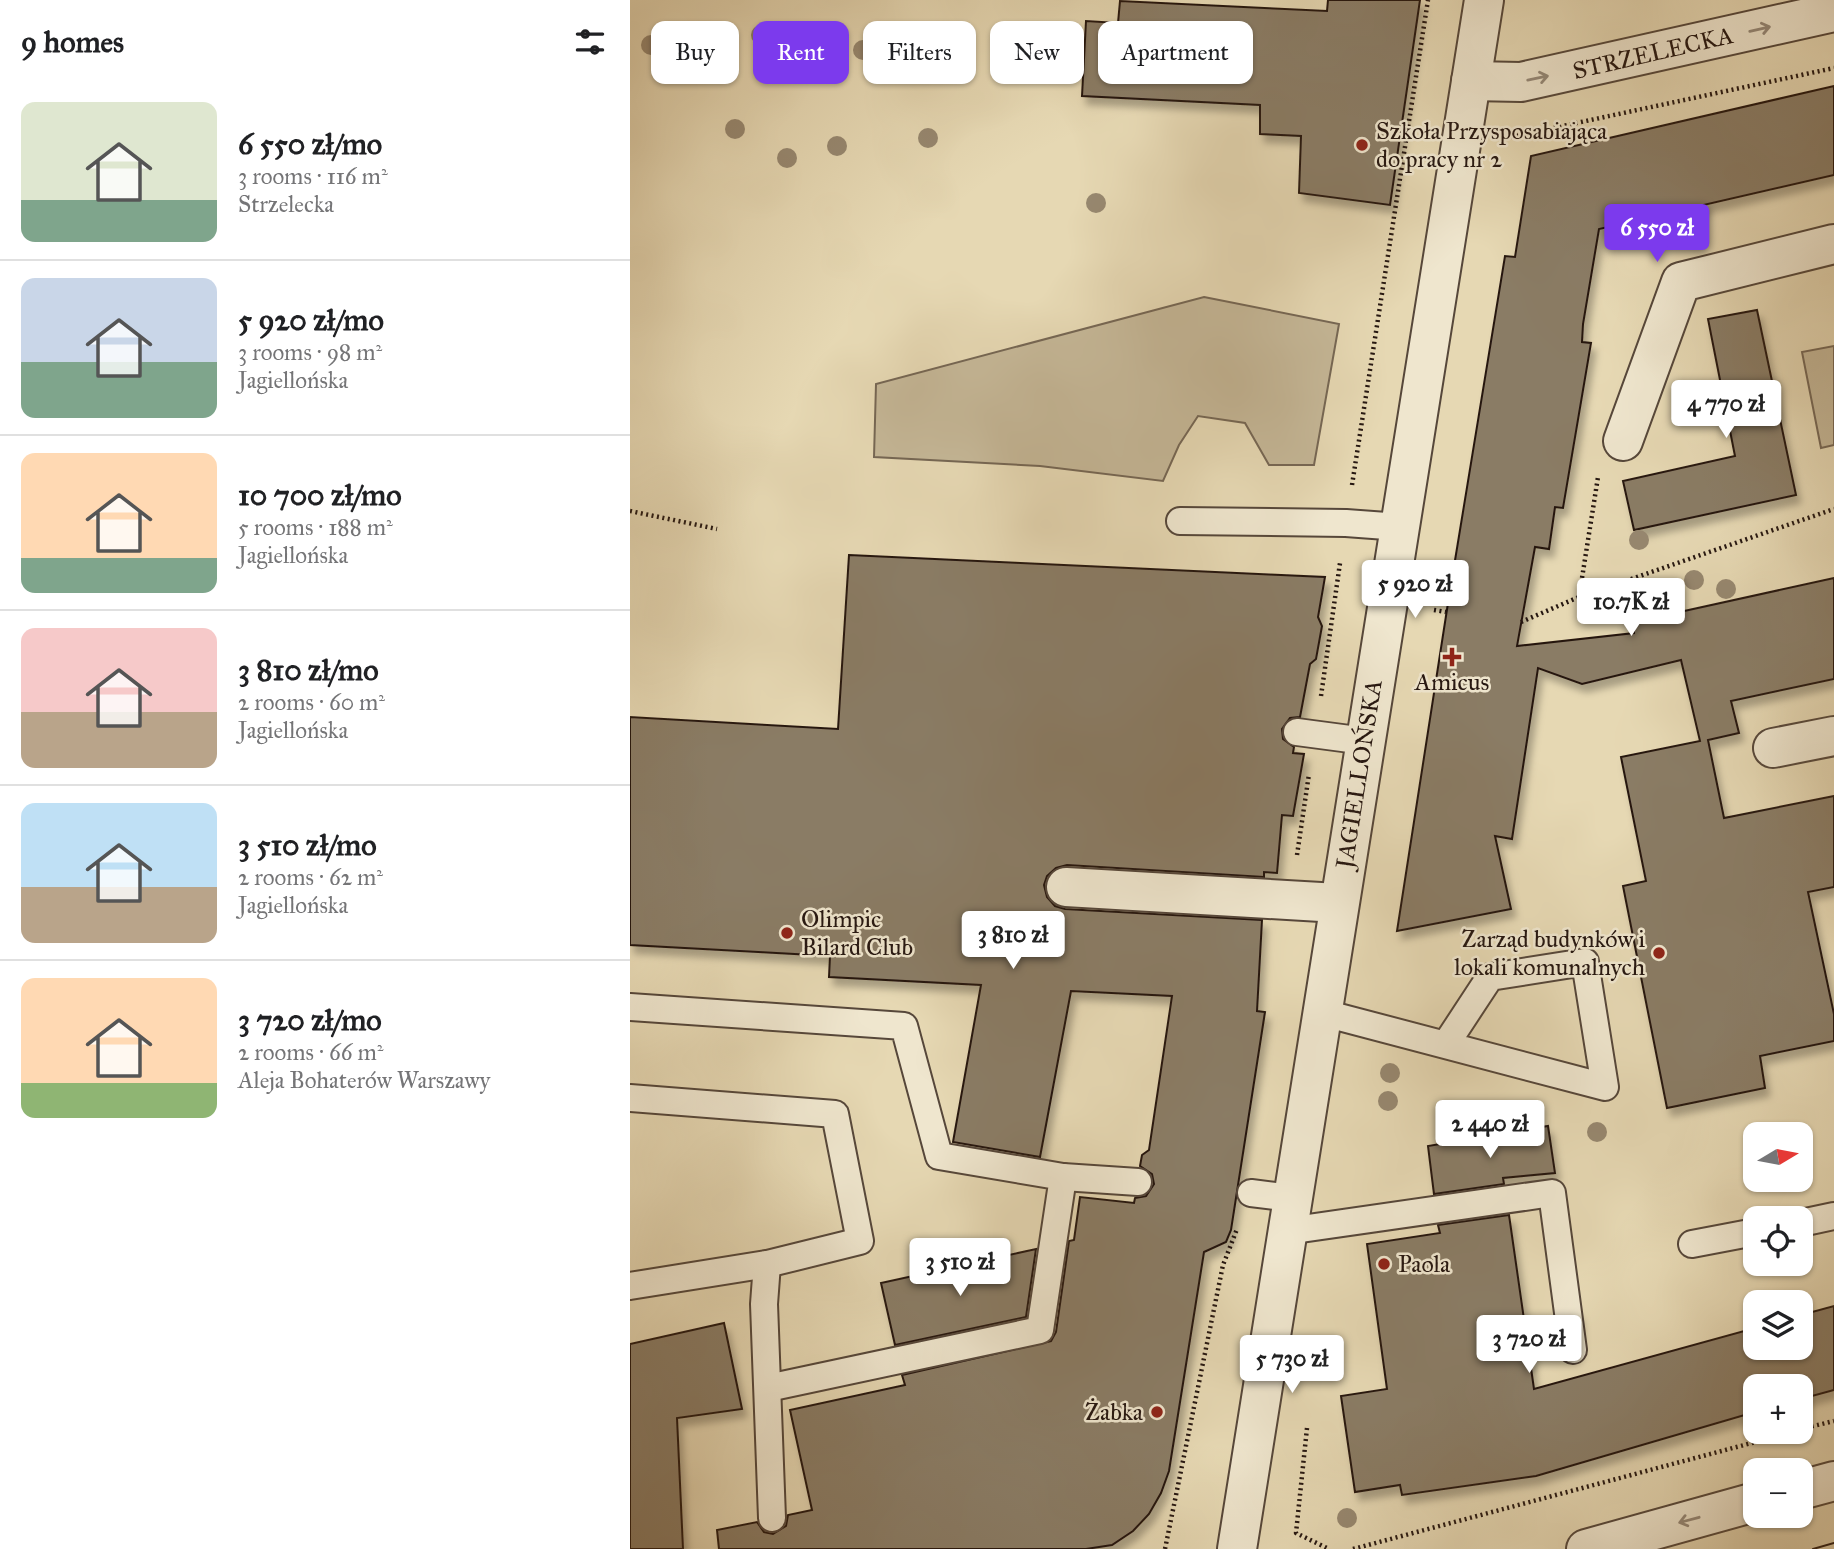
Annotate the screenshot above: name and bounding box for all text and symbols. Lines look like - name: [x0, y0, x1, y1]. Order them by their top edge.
- street label: STRZELECKA: [1570, 20, 1736, 86]
- chip: Buy: [651, 21, 739, 84]
- chip: Rent: [753, 21, 849, 84]
- chip: Filters: [863, 21, 976, 84]
- chip: New: [990, 21, 1084, 84]
- chip: Apartment: [1098, 21, 1253, 84]
- one-way arrow: [1748, 22, 1771, 35]
- icon: filters: [571, 23, 609, 61]
- text: 9 homes: [21, 24, 124, 60]
- one-way arrow: [1526, 71, 1549, 85]
- place label: Szkoła Przysposabiająca do pracy nr 2: [1376, 116, 1608, 174]
- text: 6 550 zł/mo: [238, 126, 382, 162]
- icon: home: [77, 130, 161, 214]
- marker: Szkoła Przysposabiająca do pracy nr 2: [1354, 137, 1370, 153]
- text: 3 rooms · 116 m²: [238, 162, 388, 190]
- text: Strzelecka: [238, 190, 334, 218]
- pin: 6 550 zł: [1585, 204, 1729, 264]
- text: 6 550 zł: [1620, 213, 1694, 241]
- text: 5 920 zł/mo: [238, 302, 384, 338]
- icon: home: [77, 306, 161, 390]
- text: 3 rooms · 98 m²: [238, 338, 382, 366]
- text: Jagiellońska: [238, 366, 348, 394]
- pin: 4 770 zł: [1654, 380, 1798, 440]
- text: 4 770 zł: [1687, 389, 1765, 417]
- text: 10 700 zł/mo: [238, 477, 402, 513]
- icon: home: [77, 481, 161, 565]
- text: 5 rooms · 188 m²: [238, 513, 393, 541]
- text: Jagiellońska: [238, 541, 348, 569]
- pin: 5 920 zł: [1343, 560, 1487, 620]
- text: 5 920 zł: [1378, 569, 1452, 597]
- pin: 10.7K zł: [1559, 578, 1703, 638]
- text: 10.7K zł: [1593, 587, 1669, 615]
- marker: Amicus: [1444, 649, 1460, 665]
- text: 3 810 zł/mo: [238, 652, 379, 688]
- icon: home: [77, 656, 161, 740]
- place label: Amicus: [1414, 667, 1489, 697]
- street label: JAGIELLOŃSKA: [1329, 677, 1389, 873]
- text: 2 rooms · 60 m²: [238, 688, 385, 716]
- text: Jagiellońska: [238, 716, 348, 744]
- text: 3 510 zł/mo: [238, 827, 377, 863]
- icon: home: [77, 831, 161, 915]
- text: 2 rooms · 62 m²: [238, 863, 383, 891]
- text: Jagiellońska: [238, 891, 348, 919]
- place label: Olimpic Bilard Club: [801, 904, 913, 962]
- pin: 3 810 zł: [941, 912, 1085, 971]
- text: 3 810 zł: [978, 920, 1048, 948]
- place label: Zarząd budynków i lokali komunalnych: [1454, 924, 1645, 982]
- marker: Olimpic Bilard Club: [779, 925, 795, 941]
- marker: Zarząd budynków i lokali komunalnych: [1651, 945, 1667, 961]
- text: 3 720 zł/mo: [238, 1002, 382, 1038]
- icon: home: [77, 1006, 161, 1090]
- text: 2 rooms · 66 m²: [238, 1038, 383, 1066]
- text: Aleja Bohaterów Warszawy: [238, 1066, 490, 1094]
- pin: 2 440 zł: [1418, 1100, 1562, 1160]
- text: 2 440 zł: [1451, 1109, 1529, 1137]
- north arrow: [1743, 1122, 1813, 1192]
- map controls: [1743, 1122, 1813, 1528]
- button: locate: [1743, 1206, 1813, 1276]
- pin: 3 510 zł: [888, 1238, 1032, 1298]
- text: 3 510 zł: [925, 1247, 995, 1275]
- place label: Paola: [1398, 1249, 1451, 1279]
- marker: Paola: [1376, 1256, 1392, 1272]
- button: layers: [1743, 1290, 1813, 1360]
- pin: 3 720 zł: [1457, 1316, 1601, 1375]
- text: 3 720 zł: [1493, 1324, 1565, 1352]
- pin: 5 730 zł: [1220, 1336, 1364, 1395]
- text: 5 730 zł: [1256, 1344, 1328, 1372]
- button: +: [1743, 1374, 1813, 1444]
- place label: Żabka: [1085, 1397, 1144, 1427]
- marker: Żabka: [1149, 1404, 1165, 1420]
- button: −: [1743, 1458, 1813, 1528]
- one-way arrow: [1679, 1515, 1701, 1528]

